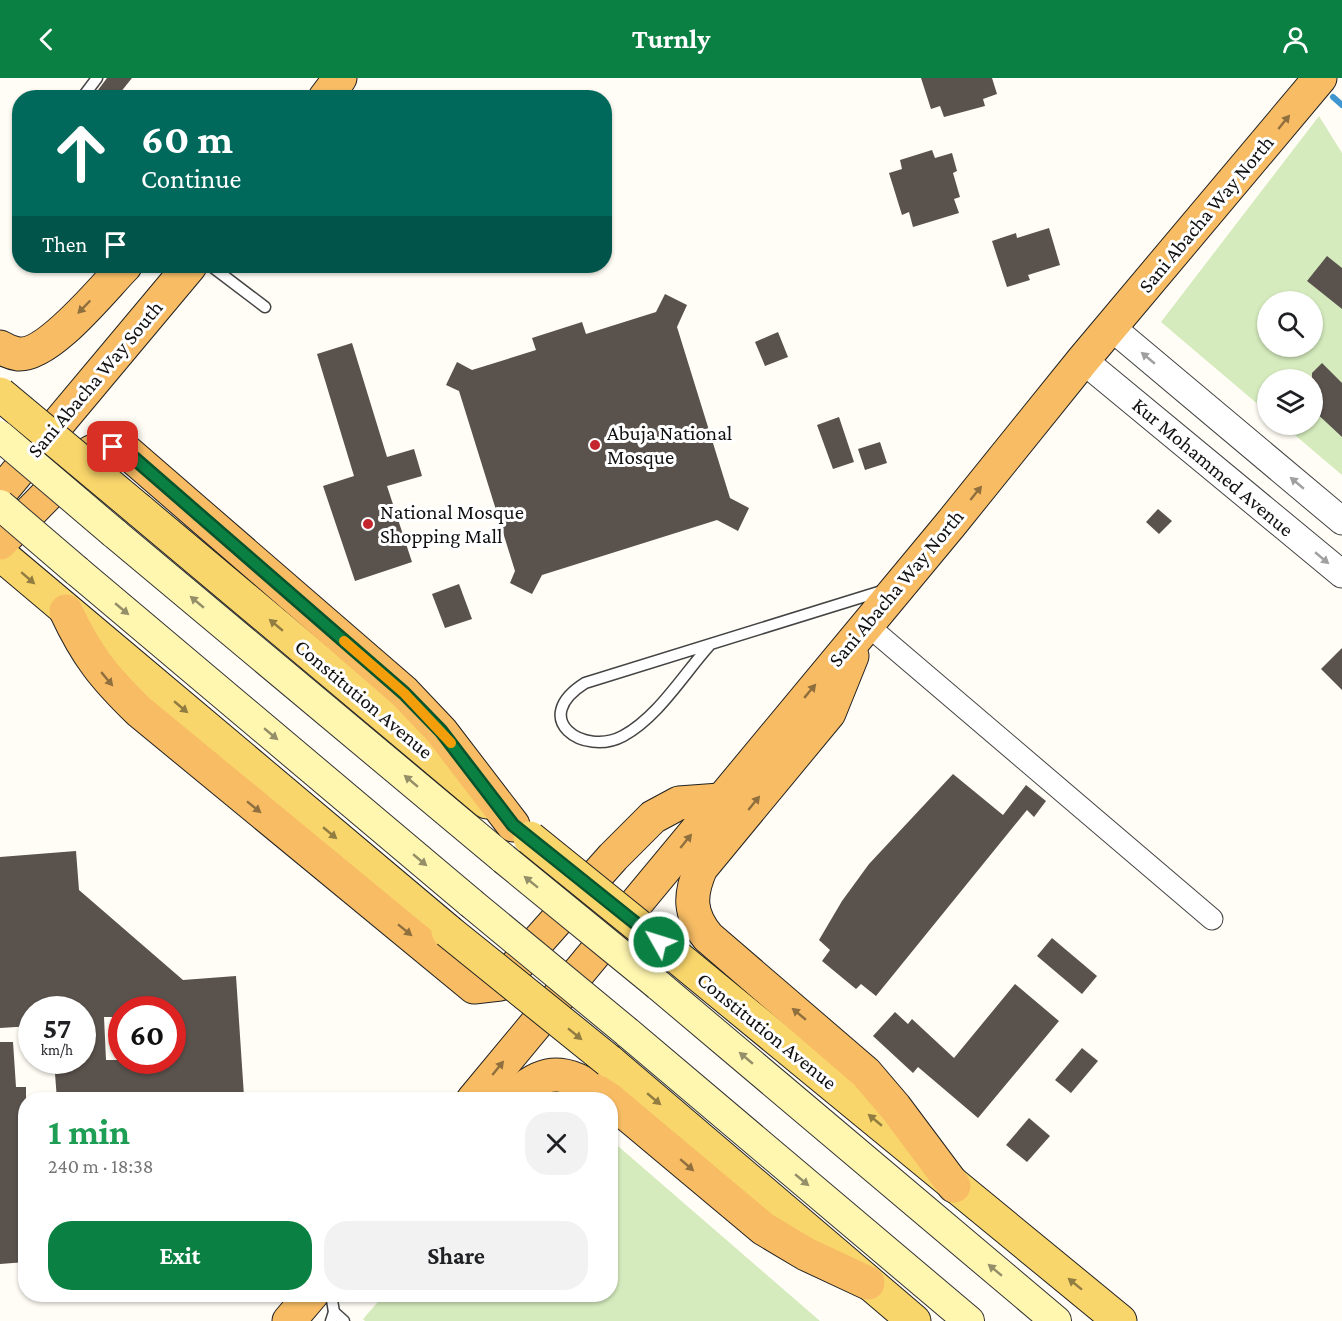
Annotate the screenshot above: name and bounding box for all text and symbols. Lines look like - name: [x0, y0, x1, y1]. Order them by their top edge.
- icon: back: [30, 23, 63, 56]
- icon: person: [1279, 23, 1312, 56]
- text: Turnly: [632, 24, 710, 54]
- icon: ahead: [42, 114, 120, 192]
- one-way arrow: [1278, 114, 1290, 129]
- text: 60 m: [141, 115, 233, 162]
- street label: Sani Abacha Way North: [1133, 131, 1279, 297]
- text: Continue: [141, 164, 241, 194]
- icon: arrive: [99, 228, 132, 261]
- text: Then: [42, 232, 87, 257]
- map controls: [1257, 291, 1323, 435]
- button: search: [1257, 291, 1323, 357]
- street label: Sani Abacha Way South: [22, 296, 168, 462]
- one-way arrow: [78, 300, 92, 314]
- one-way arrow: [1141, 352, 1156, 365]
- button: layers: [1257, 369, 1323, 435]
- street label: Kur Mohammed Avenue: [1128, 393, 1298, 541]
- pin: [87, 421, 138, 472]
- place label: Abuja National Mosque: [607, 421, 732, 469]
- icon: arrive: [96, 430, 129, 463]
- marker: Abuja National Mosque: [588, 438, 602, 452]
- one-way arrow: [1289, 477, 1305, 490]
- one-way arrow: [969, 486, 982, 501]
- place label: National Mosque Shopping Mall: [380, 500, 524, 548]
- street label: Sani Abacha Way North: [823, 505, 969, 671]
- marker: National Mosque Shopping Mall: [361, 517, 375, 531]
- one-way arrow: [1314, 551, 1329, 564]
- one-way arrow: [20, 571, 35, 584]
- one-way arrow: [190, 596, 205, 609]
- one-way arrow: [114, 602, 129, 615]
- one-way arrow: [269, 619, 284, 632]
- street label: Constitution Avenue: [290, 634, 438, 764]
- one-way arrow: [101, 671, 114, 687]
- one-way arrow: [803, 684, 816, 699]
- one-way arrow: [173, 701, 189, 714]
- one-way arrow: [263, 728, 279, 741]
- one-way arrow: [403, 775, 419, 788]
- one-way arrow: [748, 795, 761, 811]
- one-way arrow: [246, 800, 261, 813]
- one-way arrow: [323, 826, 338, 838]
- one-way arrow: [679, 833, 692, 849]
- one-way arrow: [412, 853, 427, 866]
- one-way arrow: [524, 876, 539, 888]
- position arrow: [627, 910, 691, 974]
- one-way arrow: [397, 924, 413, 937]
- street label: Constitution Avenue: [692, 967, 842, 1095]
- speed limit sign: 60: [108, 996, 186, 1074]
- one-way arrow: [791, 1008, 807, 1021]
- text: 57: [43, 1011, 71, 1044]
- one-way arrow: [567, 1027, 583, 1040]
- text: km/h: [41, 1042, 73, 1058]
- one-way arrow: [738, 1052, 754, 1065]
- one-way arrow: [492, 1060, 505, 1076]
- one-way arrow: [646, 1092, 661, 1105]
- text: 1 min: [48, 1112, 130, 1152]
- button: close: [525, 1112, 588, 1175]
- one-way arrow: [868, 1114, 883, 1127]
- text: 240 m · 18:38: [48, 1155, 153, 1177]
- one-way arrow: [679, 1158, 694, 1171]
- one-way arrow: [794, 1173, 809, 1186]
- button: Exit: [48, 1221, 312, 1290]
- button: Share: [324, 1221, 588, 1290]
- one-way arrow: [987, 1264, 1003, 1277]
- one-way arrow: [1067, 1278, 1082, 1291]

